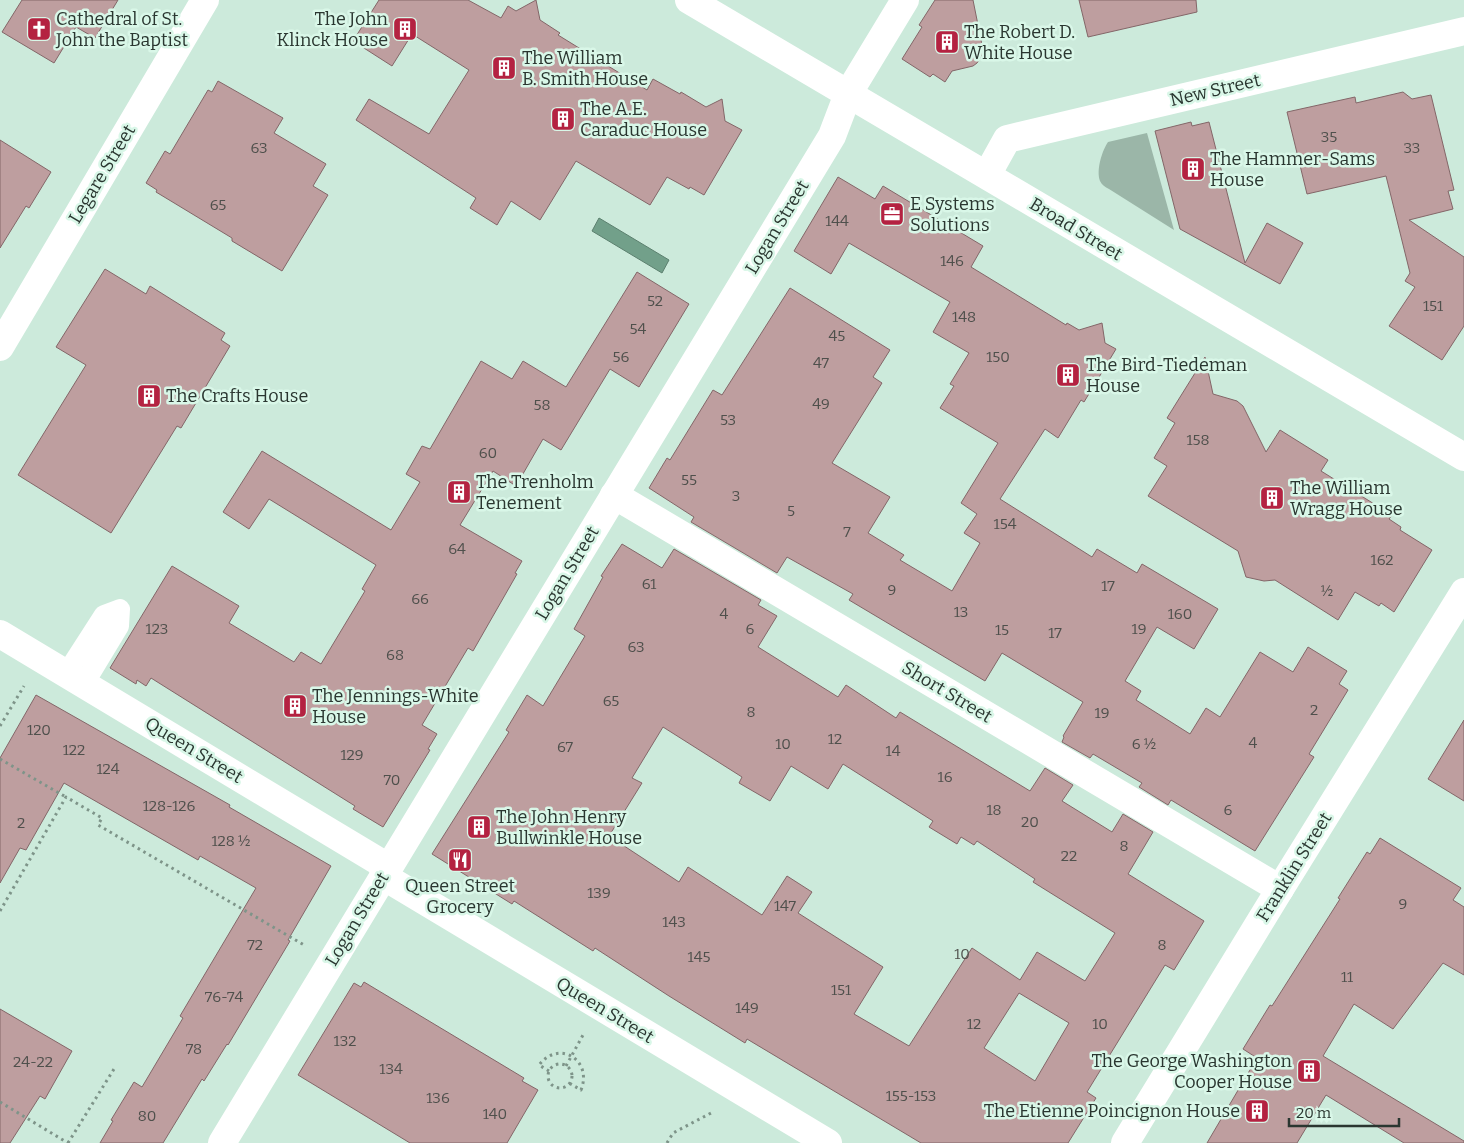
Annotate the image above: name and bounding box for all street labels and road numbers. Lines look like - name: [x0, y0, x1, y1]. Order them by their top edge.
- street label: New Street: [1168, 69, 1263, 111]
- street label: Legare Street: [64, 120, 140, 227]
- street label: Logan Street: [740, 176, 814, 278]
- street label: Broad Street: [1026, 193, 1127, 265]
- street label: Logan Street: [530, 522, 604, 624]
- street label: Short Street: [898, 656, 996, 728]
- street label: Queen Street: [141, 712, 247, 788]
- street label: Franklin Street: [1252, 808, 1337, 926]
- street label: Logan Street: [320, 868, 394, 970]
- street label: Queen Street: [552, 972, 658, 1048]

